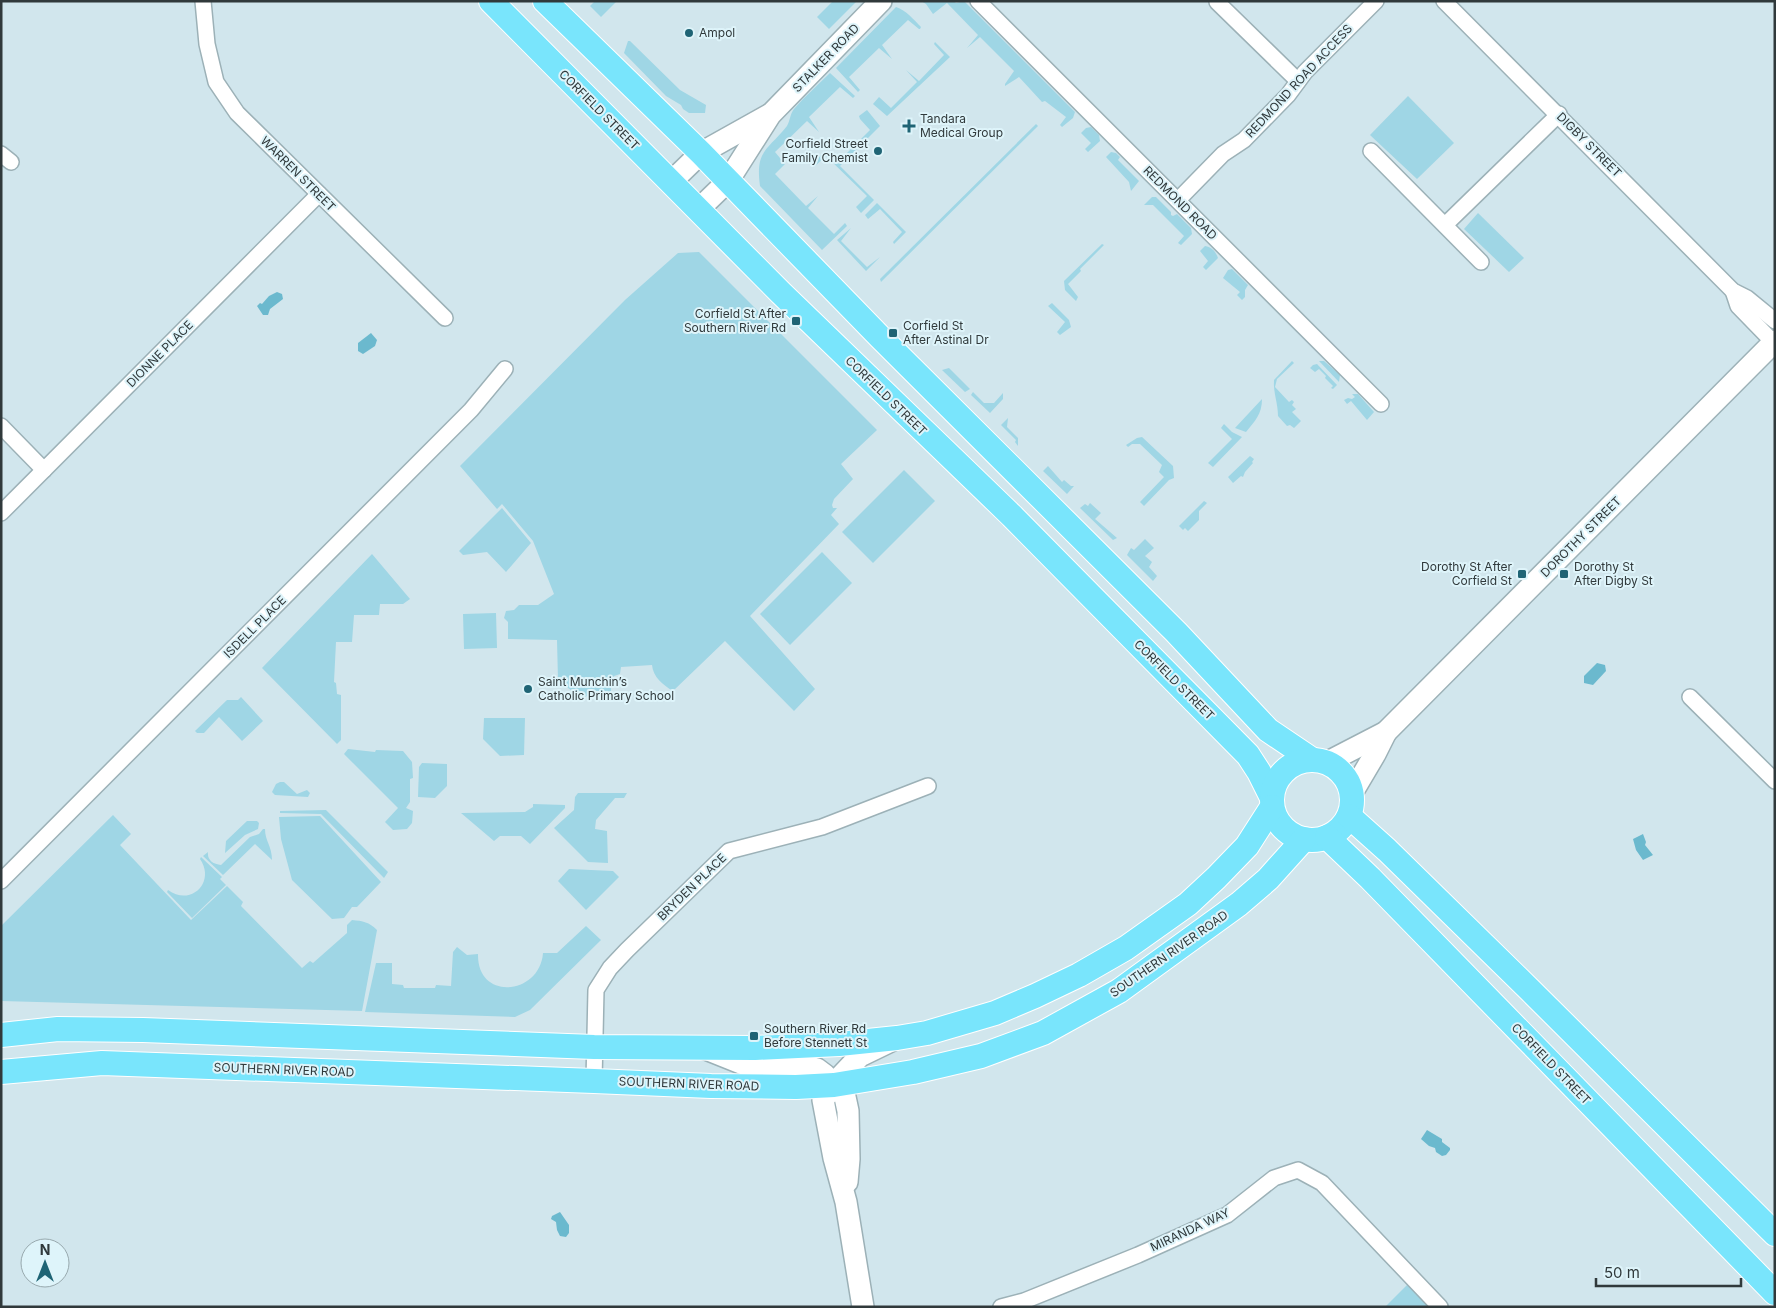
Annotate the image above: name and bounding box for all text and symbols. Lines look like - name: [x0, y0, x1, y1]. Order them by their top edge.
- street label: STALKER ROAD: [789, 20, 862, 95]
- street label: REDMOND ROAD ACCESS: [1242, 21, 1355, 140]
- place label: Ampol: [699, 25, 735, 40]
- marker: Ampol: [683, 27, 695, 39]
- street label: CORFIELD STREET: [556, 66, 643, 153]
- street label: DIGBY STREET: [1554, 109, 1625, 180]
- place label: Tandara Medical Group: [920, 111, 1003, 140]
- marker: Tandara Medical Group: [902, 119, 916, 133]
- street label: WARREN STREET: [258, 133, 339, 214]
- place label: Corfield Street Family Chemist: [781, 136, 868, 165]
- marker: Corfield Street Family Chemist: [872, 145, 884, 157]
- street label: REDMOND ROAD: [1140, 163, 1220, 243]
- place label: Corfield St After Southern River Rd: [684, 306, 786, 335]
- marker: Corfield St After Southern River Rd: [790, 315, 802, 327]
- street label: DIONNE PLACE: [123, 317, 196, 390]
- place label: Corfield St After Astinal Dr: [903, 318, 989, 347]
- marker: Corfield St After Astinal Dr: [887, 327, 899, 339]
- street label: CORFIELD STREET: [843, 353, 930, 438]
- street label: DOROTHY STREET: [1537, 493, 1624, 580]
- place label: Dorothy St After Corfield St: [1421, 559, 1512, 588]
- place label: Dorothy St After Digby St: [1574, 559, 1653, 588]
- marker: Dorothy St After Corfield St: [1516, 568, 1528, 580]
- marker: Dorothy St After Digby St: [1558, 568, 1570, 580]
- street label: ISDELL PLACE: [220, 592, 289, 661]
- street label: CORFIELD STREET: [1131, 636, 1218, 723]
- place label: Saint Munchin’s Catholic Primary School: [538, 674, 674, 703]
- marker: Saint Munchin’s Catholic Primary School: [522, 683, 534, 695]
- street label: BRYDEN PLACE: [654, 850, 729, 923]
- street label: SOUTHERN RIVER ROAD: [1107, 907, 1231, 1000]
- street label: CORFIELD STREET: [1509, 1020, 1594, 1108]
- place label: Southern River Rd Before Stennett St: [764, 1021, 867, 1050]
- marker: Southern River Rd Before Stennett St: [748, 1030, 760, 1042]
- street label: SOUTHERN RIVER ROAD: [213, 1060, 355, 1079]
- street label: SOUTHERN RIVER ROAD: [618, 1074, 760, 1093]
- street label: MIRANDA WAY: [1148, 1205, 1232, 1254]
- north arrow: [20, 1238, 70, 1288]
- text: N: [40, 1241, 50, 1258]
- scale bar: [1596, 1256, 1741, 1288]
- text: 50 m: [1604, 1263, 1640, 1282]

